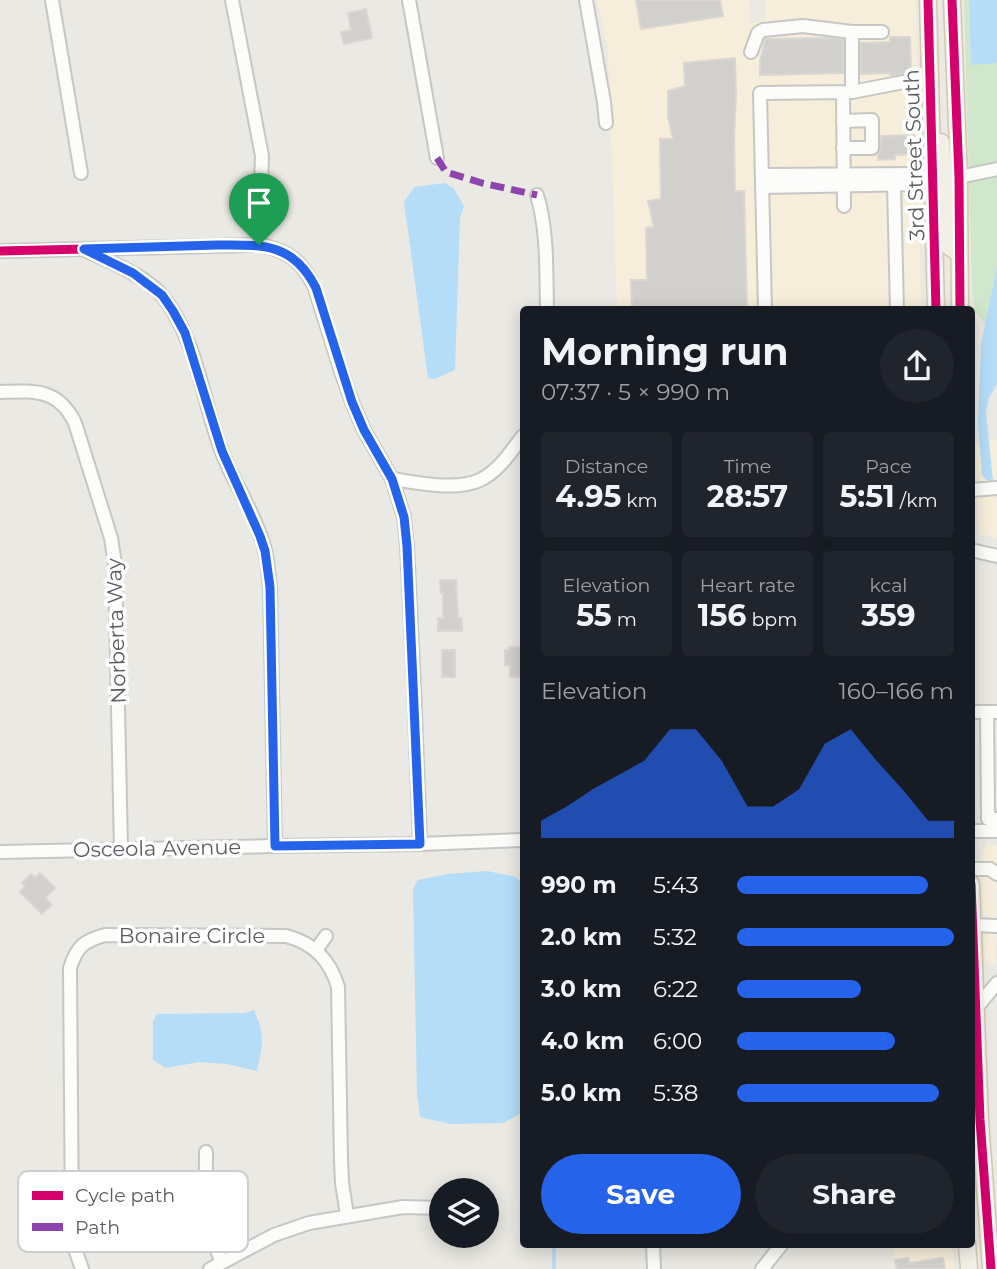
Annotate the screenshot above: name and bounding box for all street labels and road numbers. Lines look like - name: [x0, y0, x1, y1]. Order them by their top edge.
- street label: 3rd Street South: [899, 69, 929, 241]
- street label: Norberta Way: [101, 557, 131, 704]
- street label: Osceola Avenue: [73, 834, 241, 862]
- street label: Bonaire Circle: [119, 923, 265, 948]

